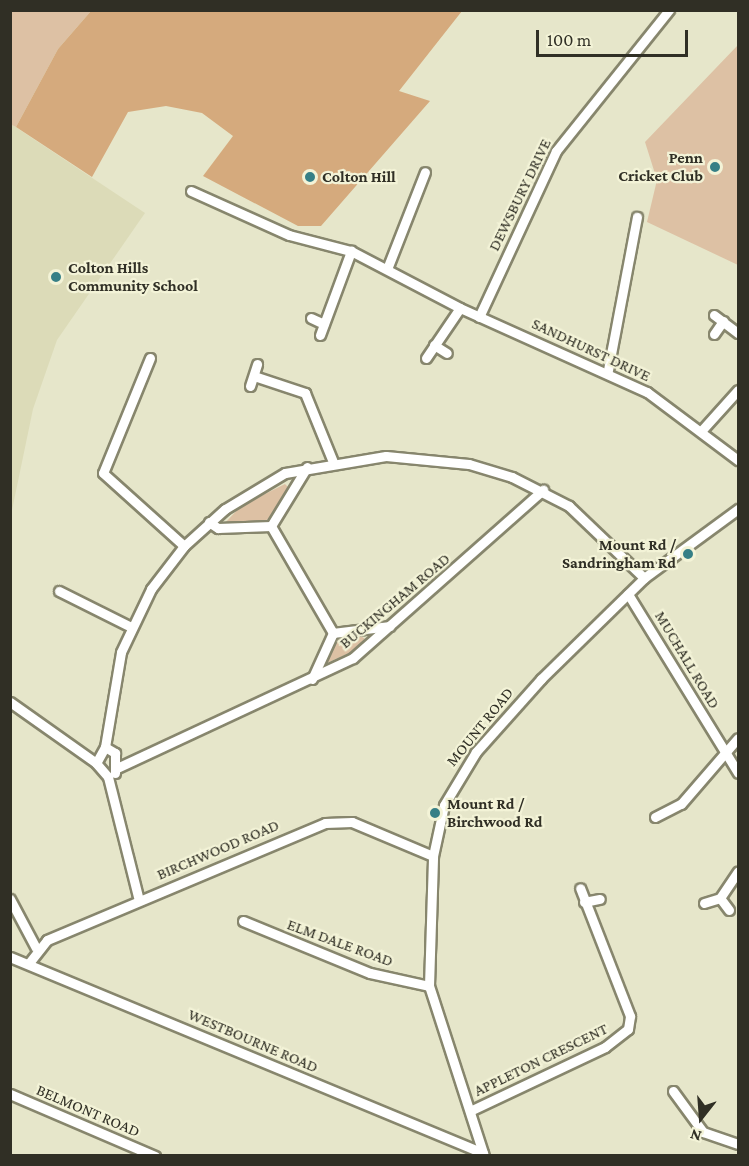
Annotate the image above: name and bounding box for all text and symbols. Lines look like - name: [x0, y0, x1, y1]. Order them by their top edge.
- scale bar: [539, 18, 690, 56]
- text: 100 m: [547, 30, 591, 50]
- street label: DEWSBURY DRIVE: [485, 136, 555, 254]
- place label: Penn Cricket Club: [618, 148, 703, 186]
- marker: Penn Cricket Club: [708, 160, 722, 174]
- place label: Colton Hill: [322, 167, 396, 187]
- marker: Colton Hill: [303, 170, 317, 184]
- place label: Colton Hills Community School: [68, 258, 198, 296]
- marker: Colton Hills Community School: [49, 270, 63, 284]
- street label: SANDHURST DRIVE: [529, 314, 653, 386]
- place label: Mount Rd / Sandringham Rd: [562, 535, 676, 573]
- marker: Mount Rd / Sandringham Rd: [681, 547, 695, 561]
- street label: BUCKINGHAM ROAD: [336, 549, 454, 653]
- street label: MUCHALL ROAD: [650, 608, 724, 712]
- street label: MOUNT ROAD: [442, 684, 518, 770]
- place label: Mount Rd / Birchwood Rd: [447, 794, 542, 832]
- marker: Mount Rd / Birchwood Rd: [428, 806, 442, 820]
- street label: BIRCHWOOD ROAD: [154, 816, 282, 884]
- street label: ELM DALE ROAD: [284, 915, 396, 971]
- street label: WESTBOURNE ROAD: [185, 1005, 321, 1077]
- street label: APPLETON CRESCENT: [471, 1019, 611, 1101]
- street label: BELMONT ROAD: [33, 1081, 143, 1141]
- north arrow: [671, 1088, 731, 1148]
- text: N: [688, 1126, 703, 1145]

